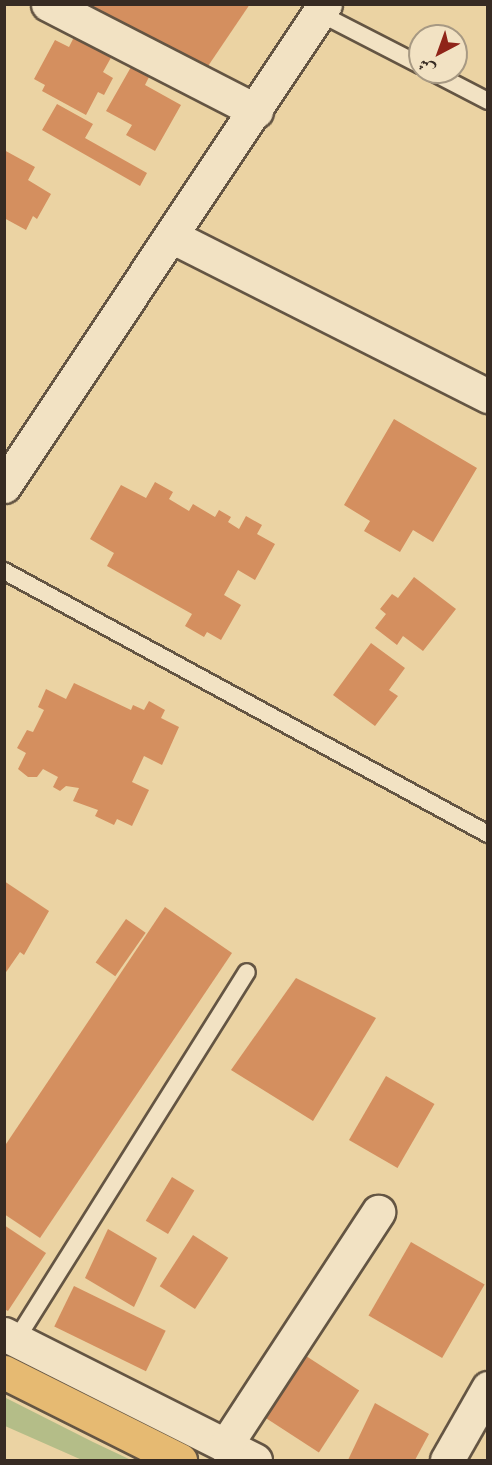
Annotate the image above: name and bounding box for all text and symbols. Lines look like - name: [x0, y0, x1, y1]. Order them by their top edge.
- north arrow: [408, 24, 468, 84]
- text: ش: [415, 53, 440, 79]

